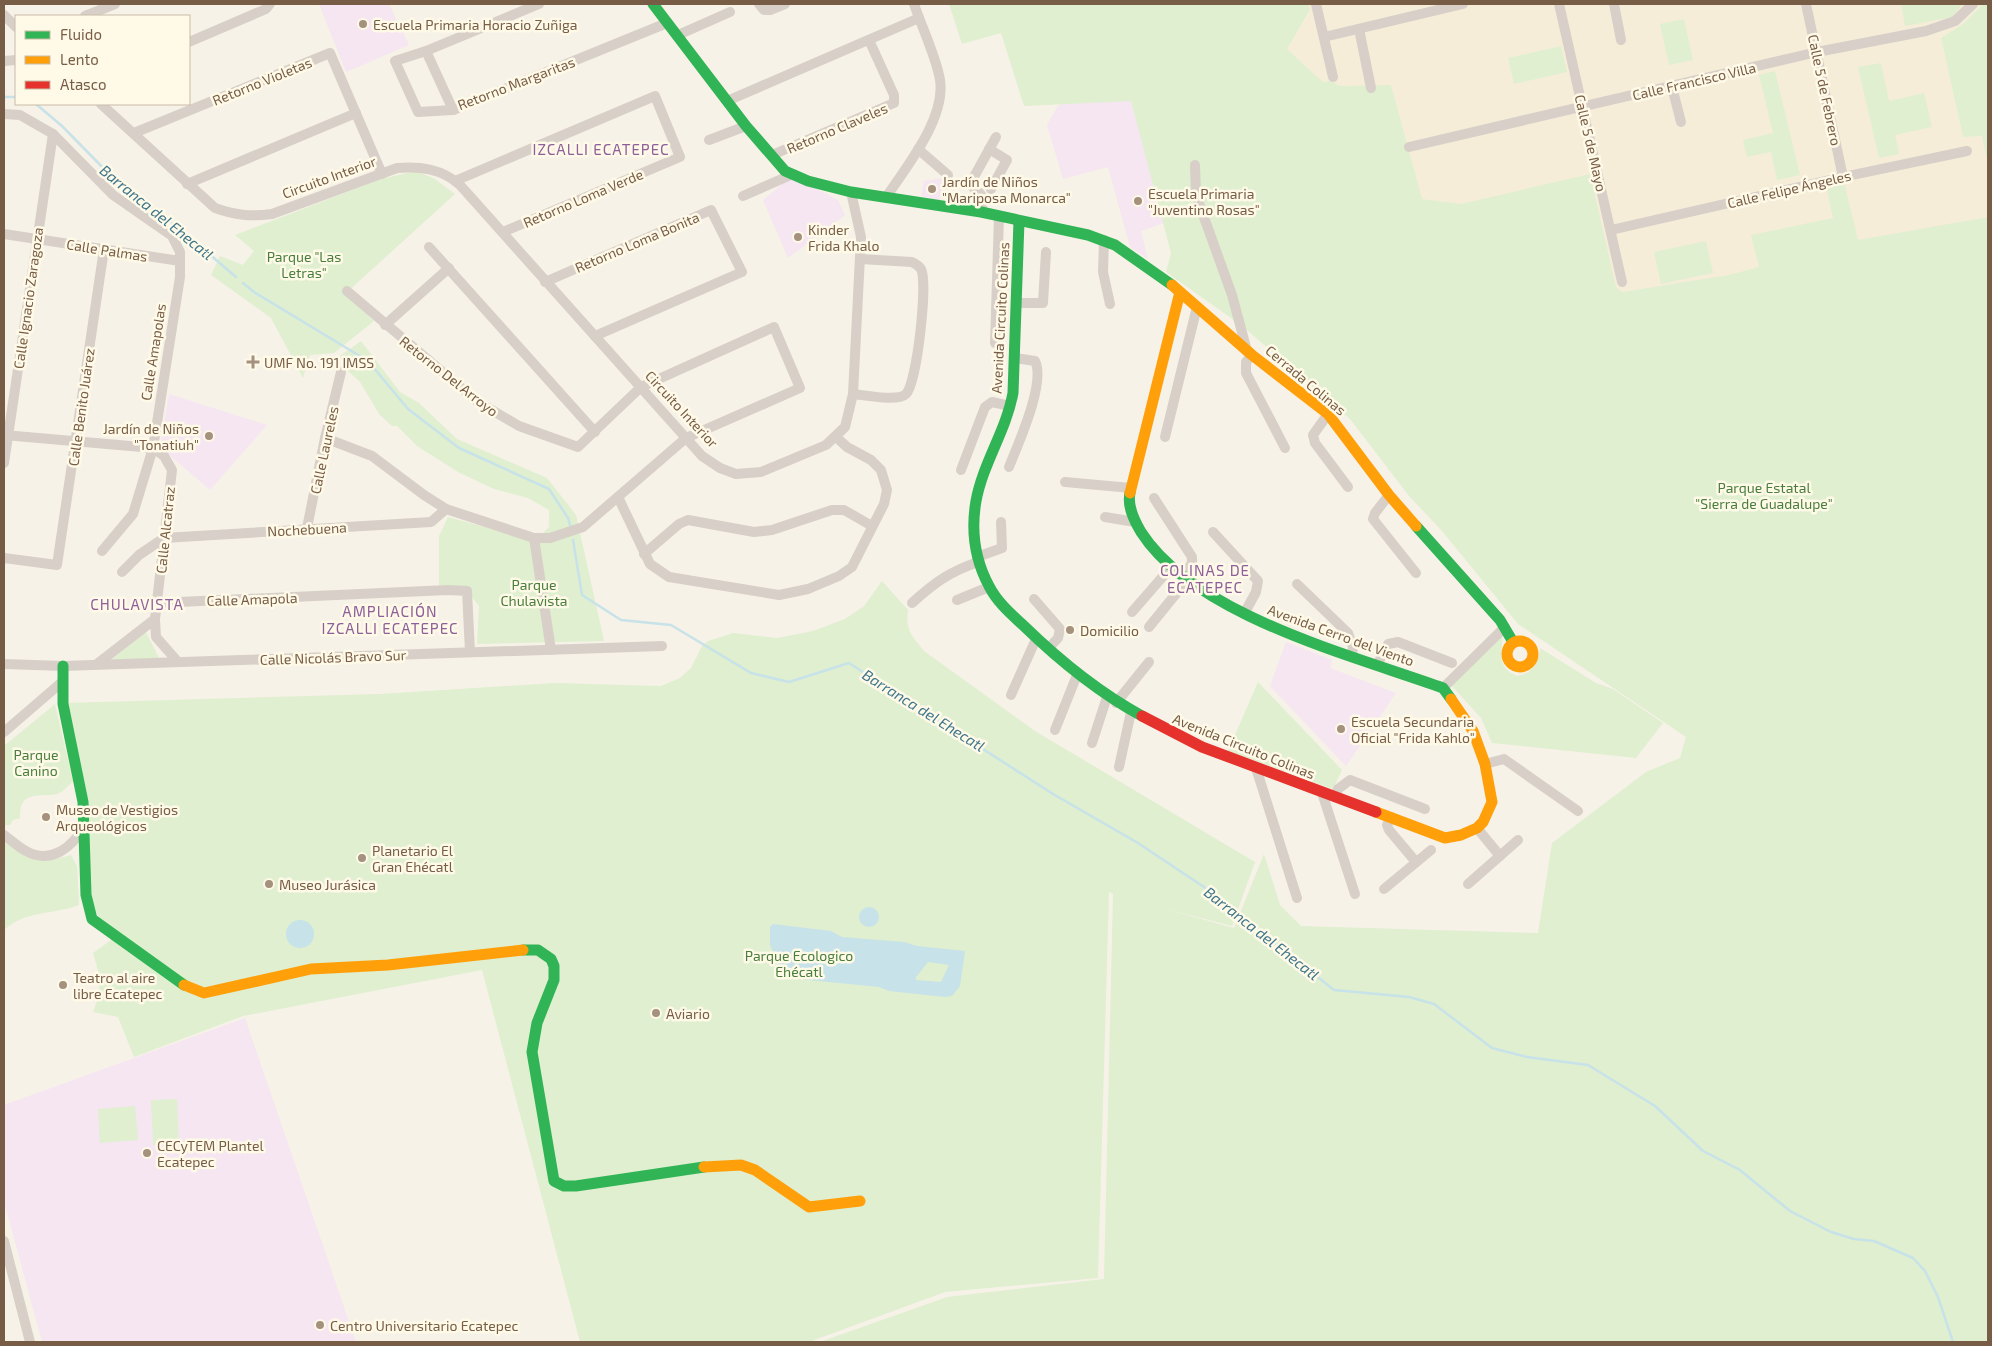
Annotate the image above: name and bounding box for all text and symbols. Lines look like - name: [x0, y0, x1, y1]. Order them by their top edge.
- legend: [15, 15, 190, 105]
- place label: Escuela Primaria Horacio Zuñiga: [373, 16, 577, 33]
- marker: Escuela Primaria Horacio Zuñiga: [357, 18, 369, 30]
- text: Fluido: [60, 25, 102, 43]
- street label: Calle 5 de Febrero: [1805, 33, 1845, 147]
- text: Lento: [60, 50, 99, 68]
- street label: Retorno Violetas: [210, 53, 314, 109]
- street label: Retorno Margaritas: [455, 53, 577, 113]
- street label: Calle Francisco Villa: [1631, 59, 1757, 103]
- text: Atasco: [60, 75, 106, 93]
- street label: Calle 5 de Mayo: [1572, 93, 1610, 193]
- street label: Retorno Claveles: [784, 99, 890, 157]
- district label: IZCALLI ECATEPEC: [532, 140, 670, 158]
- street label: Circuito Interior: [280, 152, 379, 202]
- water label: Barranca del Ehecatl: [97, 161, 217, 263]
- street label: Retorno Loma Verde: [520, 165, 646, 231]
- street label: Calle Felipe Ángeles: [1725, 166, 1853, 212]
- place label: Jardín de Niños "Mariposa Monarca": [942, 173, 1071, 206]
- marker: Jardín de Niños "Mariposa Monarca": [926, 183, 938, 195]
- place label: Escuela Primaria "Juventino Rosas": [1148, 185, 1260, 218]
- marker: Escuela Primaria "Juventino Rosas": [1132, 195, 1144, 207]
- street label: Retorno Loma Bonita: [572, 208, 702, 276]
- place label: Kinder Frida Khalo: [808, 221, 879, 254]
- street label: Calle Ignacio Zaragoza: [10, 226, 46, 370]
- marker: Kinder Frida Khalo: [792, 231, 804, 243]
- street label: Calle Palmas: [65, 235, 149, 265]
- street label: Avenida Circuito Colinas: [988, 242, 1012, 394]
- park label: Parque "Las Letras": [267, 248, 341, 281]
- street label: Calle Amapolas: [137, 302, 169, 402]
- street label: Retorno Del Arroyo: [396, 332, 502, 420]
- street label: Cerrada Colinas: [1262, 341, 1350, 419]
- street label: Calle Benito Juárez: [64, 347, 98, 467]
- place label: UMF No. 191 IMSS: [264, 354, 374, 371]
- marker: UMF No. 191 IMSS: [246, 355, 260, 369]
- street label: Circuito Interior: [642, 367, 722, 451]
- street label: Calle Laureles: [306, 405, 342, 495]
- place label: Jardín de Niños "Tonatiuh": [103, 420, 199, 453]
- marker: Jardín de Niños "Tonatiuh": [203, 430, 215, 442]
- park label: Parque Estatal "Sierra de Guadalupe": [1695, 479, 1833, 512]
- street label: Calle Alcatraz: [152, 486, 178, 574]
- street label: Nochebuena: [267, 518, 347, 540]
- district label: COLINAS DE ECATEPEC: [1160, 561, 1250, 596]
- park label: Parque Chulavista: [501, 576, 567, 609]
- street label: Calle Amapola: [206, 589, 298, 609]
- district label: CHULAVISTA: [90, 595, 184, 613]
- street label: Avenida Cerro del Viento: [1266, 601, 1416, 669]
- district label: AMPLIACIÓN IZCALLI ECATEPEC: [321, 602, 459, 637]
- place label: Domicilio: [1080, 622, 1139, 639]
- marker: Domicilio: [1064, 624, 1076, 636]
- street label: Calle Nicolás Bravo Sur: [259, 646, 407, 668]
- water label: Barranca del Ehecatl: [859, 665, 989, 755]
- street label: Avenida Circuito Colinas: [1170, 710, 1318, 782]
- place label: Escuela Secundaria Oficial "Frida Kahlo": [1351, 713, 1475, 746]
- marker: Escuela Secundaria Oficial "Frida Kahlo": [1335, 723, 1347, 735]
- park label: Parque Canino: [14, 746, 58, 779]
- place label: Museo de Vestigios Arqueológicos: [56, 801, 178, 834]
- marker: Museo de Vestigios Arqueológicos: [40, 811, 52, 823]
- place label: Planetario El Gran Ehécatl: [372, 842, 454, 875]
- marker: Planetario El Gran Ehécatl: [356, 852, 368, 864]
- place label: Museo Jurásica: [279, 876, 376, 893]
- marker: Museo Jurásica: [263, 878, 275, 890]
- water label: Barranca del Ehecatl: [1201, 883, 1323, 983]
- park label: Parque Ecologico Ehécatl: [745, 947, 853, 980]
- place label: Teatro al aire libre Ecatepec: [73, 969, 163, 1002]
- marker: Teatro al aire libre Ecatepec: [57, 979, 69, 991]
- place label: Aviario: [666, 1005, 710, 1022]
- marker: Aviario: [650, 1007, 662, 1019]
- place label: CECyTEM Plantel Ecatepec: [157, 1137, 264, 1170]
- marker: CECyTEM Plantel Ecatepec: [141, 1147, 153, 1159]
- place label: Centro Universitario Ecatepec: [330, 1317, 518, 1334]
- marker: Centro Universitario Ecatepec: [314, 1319, 326, 1331]

